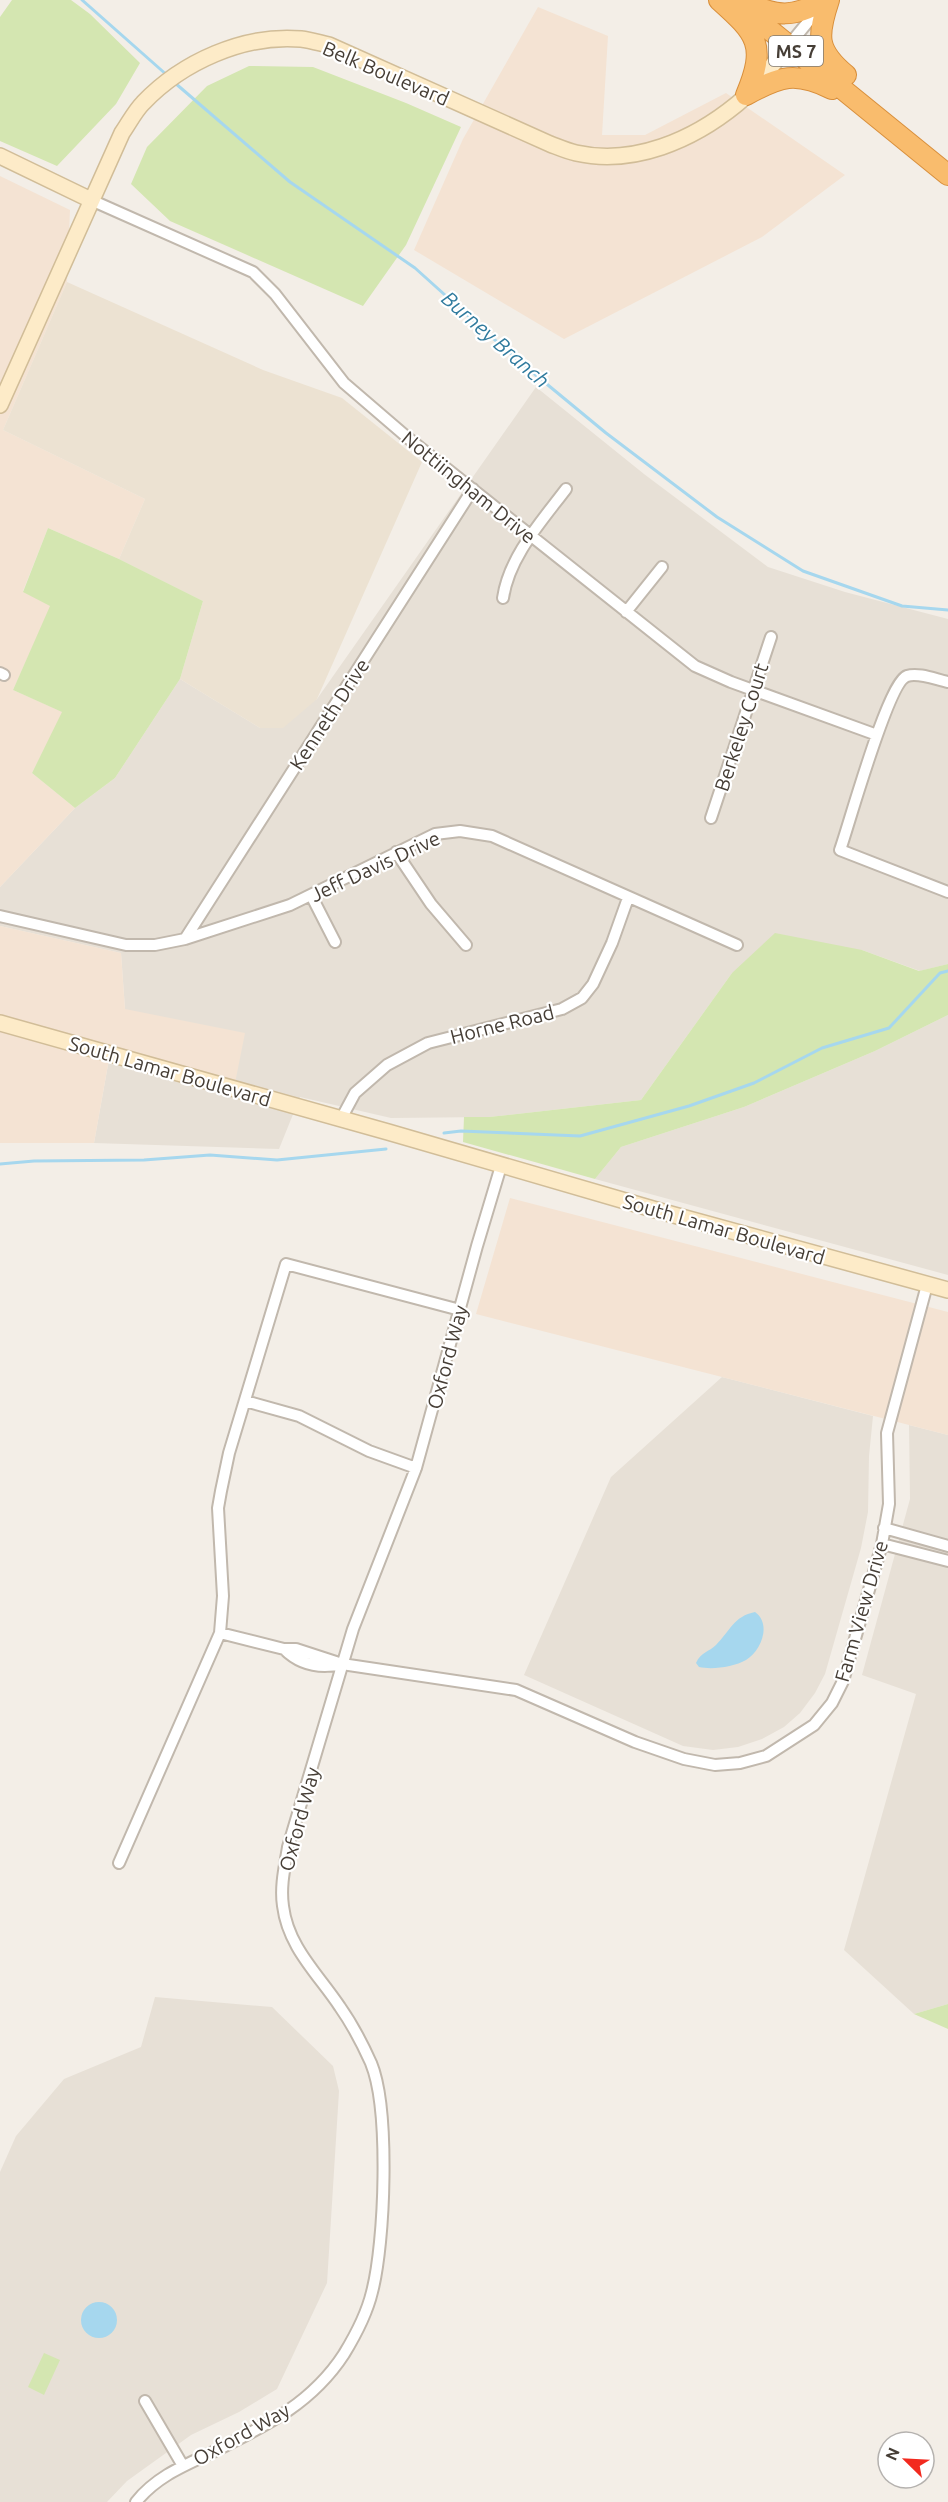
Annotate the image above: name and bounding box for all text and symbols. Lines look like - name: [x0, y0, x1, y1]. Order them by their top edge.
- street label: Belk Boulevard: [319, 36, 453, 110]
- road number: MS 7: [769, 36, 823, 66]
- water label: Burney Branch: [437, 286, 555, 392]
- street label: Nottiingham Drive: [398, 426, 540, 548]
- street label: Kenneth Drive: [285, 654, 373, 774]
- street label: Berkeley Court: [709, 660, 773, 794]
- street label: Jeff Davis Drive: [307, 826, 443, 906]
- street label: Horne Road: [448, 1000, 556, 1048]
- street label: South Lamar Boulevard: [66, 1031, 274, 1111]
- street label: South Lamar Boulevard: [620, 1189, 828, 1269]
- street label: Oxford Way: [422, 1302, 472, 1412]
- street label: Farm View Drive: [830, 1538, 892, 1684]
- street label: Oxford Way: [274, 1764, 324, 1874]
- street label: Oxford Way: [189, 2398, 294, 2470]
- north arrow: [876, 2430, 936, 2490]
- text: N: [882, 2445, 903, 2463]

